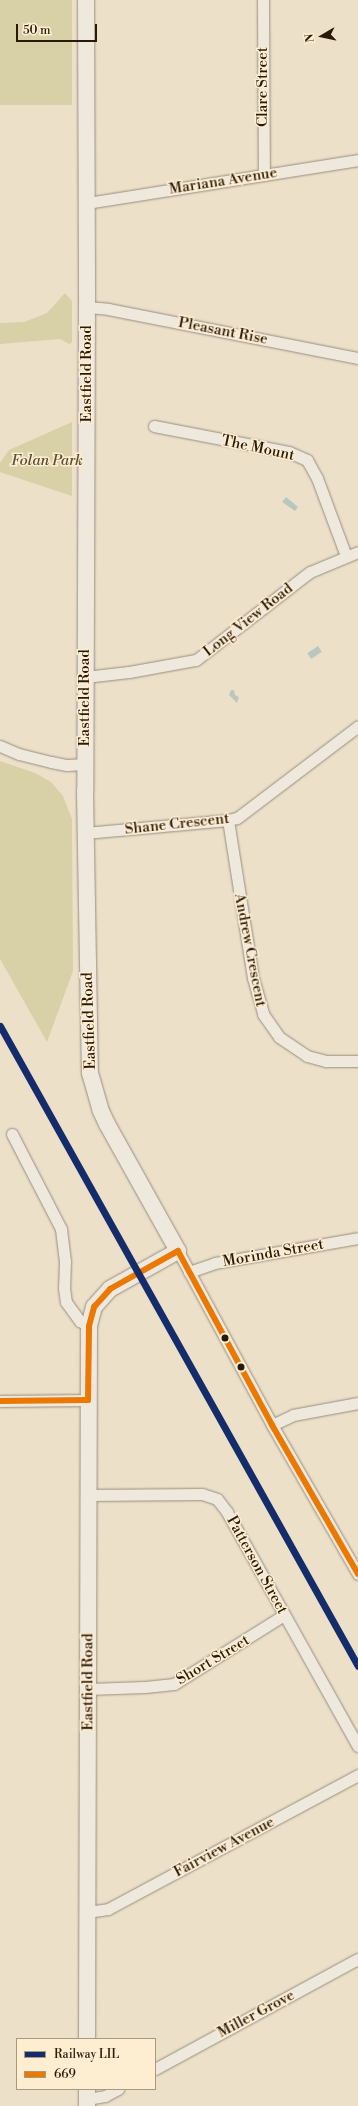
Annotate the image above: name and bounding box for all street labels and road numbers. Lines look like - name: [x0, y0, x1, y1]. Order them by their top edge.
- street label: Clare Street: [254, 47, 272, 127]
- street label: Mariana Avenue: [168, 164, 278, 198]
- street label: Pleasant Rise: [177, 314, 269, 348]
- street label: Eastfield Road: [78, 325, 96, 423]
- street label: The Mount: [220, 431, 296, 465]
- street label: Long View Road: [200, 579, 296, 661]
- street label: Eastfield Road: [76, 649, 94, 747]
- street label: Shane Crescent: [124, 810, 230, 838]
- street label: Andrew Crescent: [230, 892, 270, 1008]
- street label: Eastfield Road: [78, 972, 100, 1070]
- street label: Morinda Street: [221, 1235, 325, 1271]
- street label: Patterson Street: [223, 1513, 291, 1617]
- street label: Short Street: [173, 1631, 253, 1689]
- street label: Eastfield Road: [79, 1633, 97, 1731]
- street label: Fairview Avenue: [171, 1813, 277, 1881]
- street label: Miller Grove: [214, 1986, 298, 2042]

